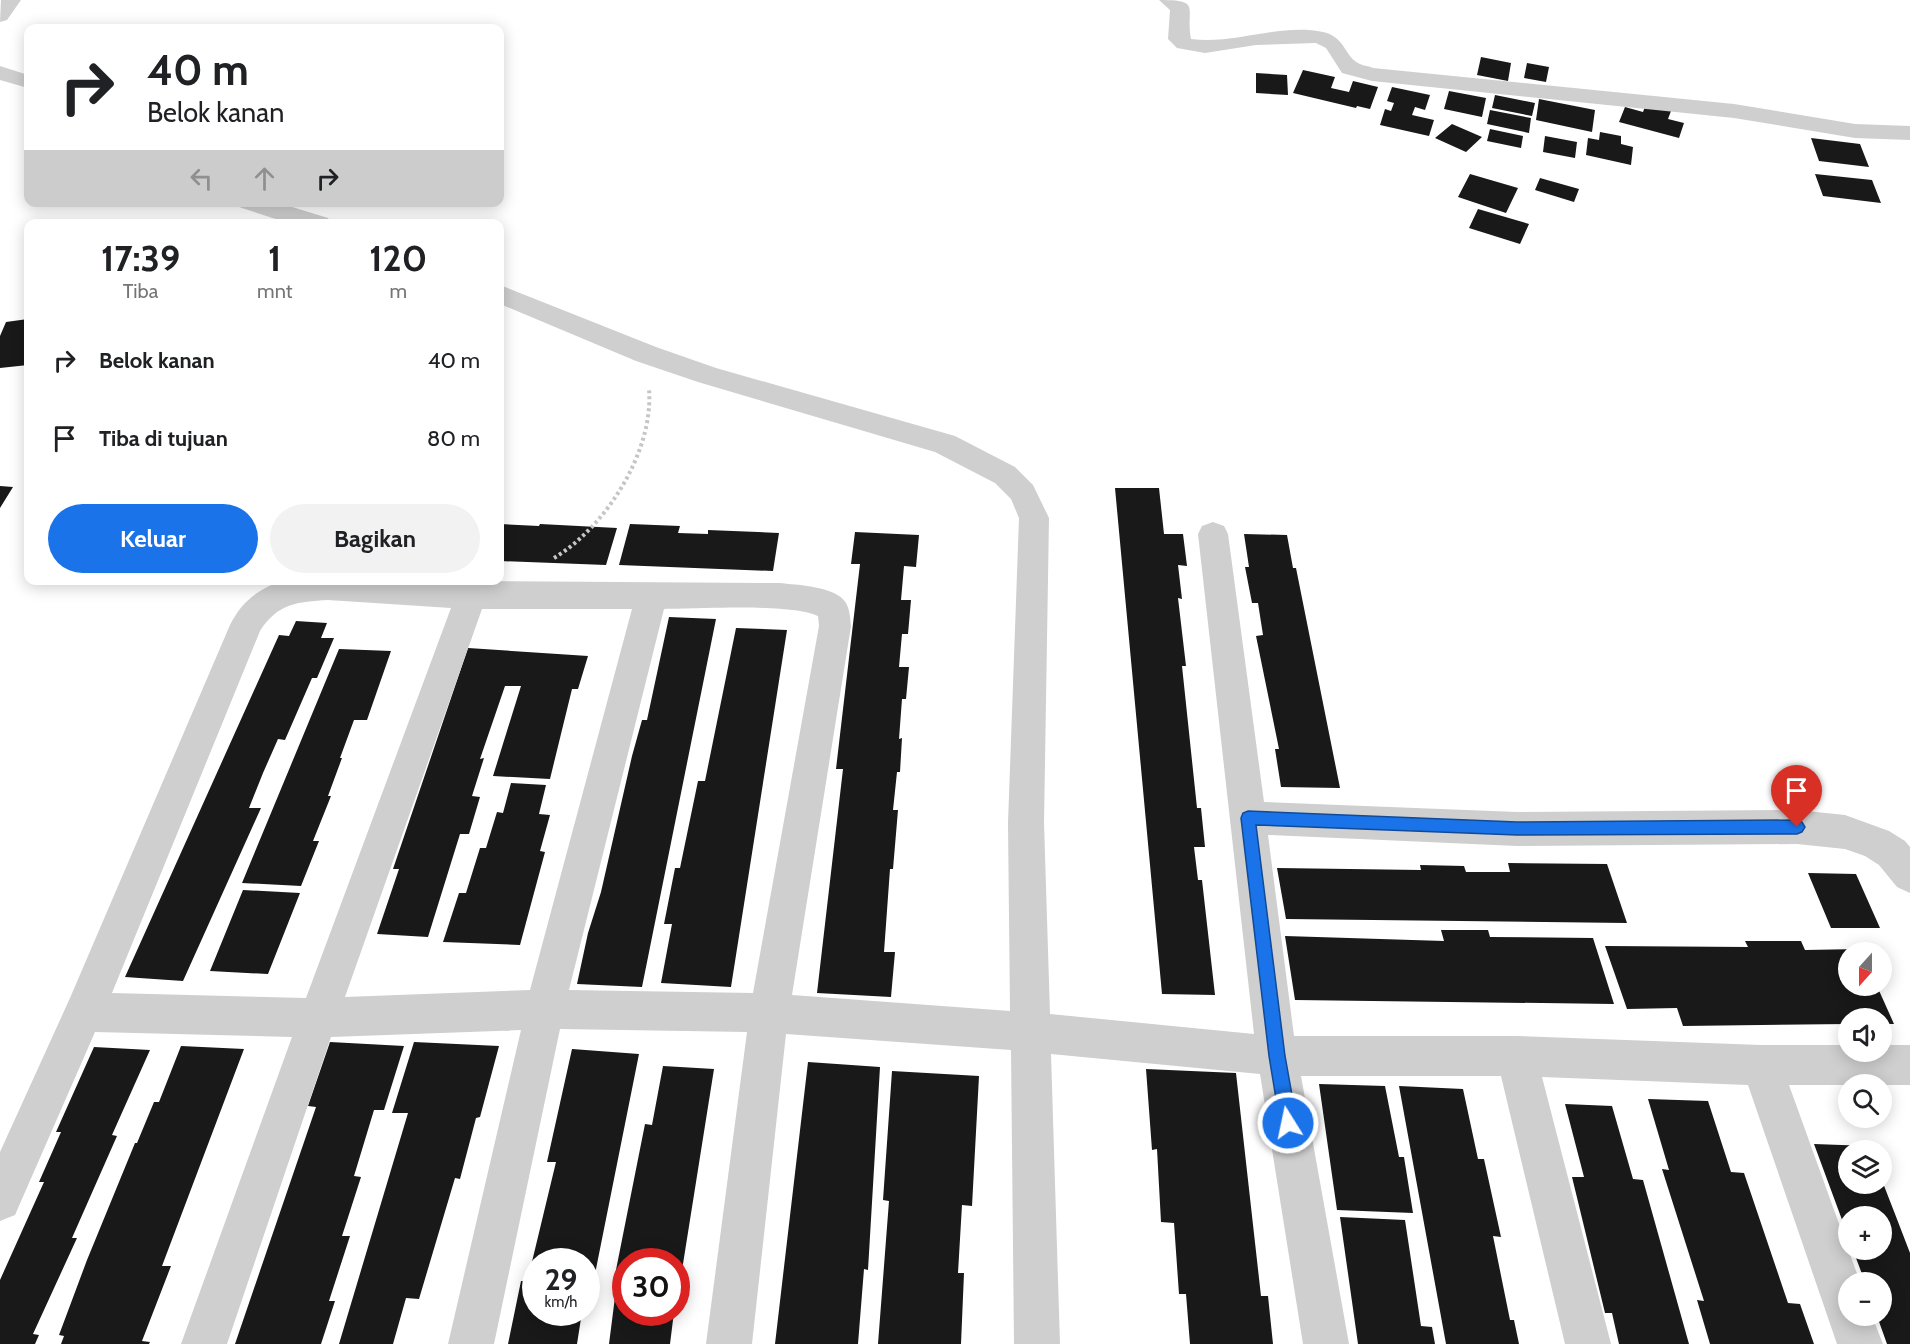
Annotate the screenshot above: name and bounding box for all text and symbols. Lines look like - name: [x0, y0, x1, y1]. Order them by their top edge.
- text: 40 m: [147, 44, 249, 96]
- icon: right: [48, 48, 126, 126]
- text: Belok kanan: [147, 96, 284, 129]
- icon: left: [185, 162, 218, 195]
- icon: ahead: [248, 162, 281, 195]
- icon: right: [311, 162, 344, 195]
- text: 17:39: [101, 236, 180, 280]
- text: 1: [268, 236, 281, 280]
- text: 120: [369, 236, 427, 280]
- text: Tiba: [123, 279, 158, 303]
- text: mnt: [257, 279, 292, 303]
- text: m: [389, 279, 407, 303]
- icon: right: [48, 344, 81, 377]
- text: Belok kanan: [99, 347, 215, 374]
- text: 40 m: [428, 347, 480, 374]
- icon: arrive: [48, 422, 81, 455]
- text: Tiba di tujuan: [99, 425, 228, 452]
- text: 80 m: [427, 425, 480, 452]
- button: Keluar: [48, 504, 258, 573]
- button: Bagikan: [270, 504, 480, 573]
- pin: [1771, 765, 1822, 827]
- icon: arrive: [1780, 774, 1813, 807]
- north arrow: [1838, 942, 1892, 996]
- map controls: [1838, 942, 1892, 1326]
- button: sound: [1838, 1008, 1892, 1062]
- button: search: [1838, 1074, 1892, 1128]
- position arrow: [1256, 1091, 1320, 1155]
- button: layers: [1838, 1140, 1892, 1194]
- button: +: [1838, 1206, 1892, 1260]
- speed limit sign: 30: [612, 1248, 690, 1326]
- text: 29: [545, 1261, 577, 1298]
- button: −: [1838, 1272, 1892, 1326]
- text: km/h: [545, 1293, 577, 1311]

